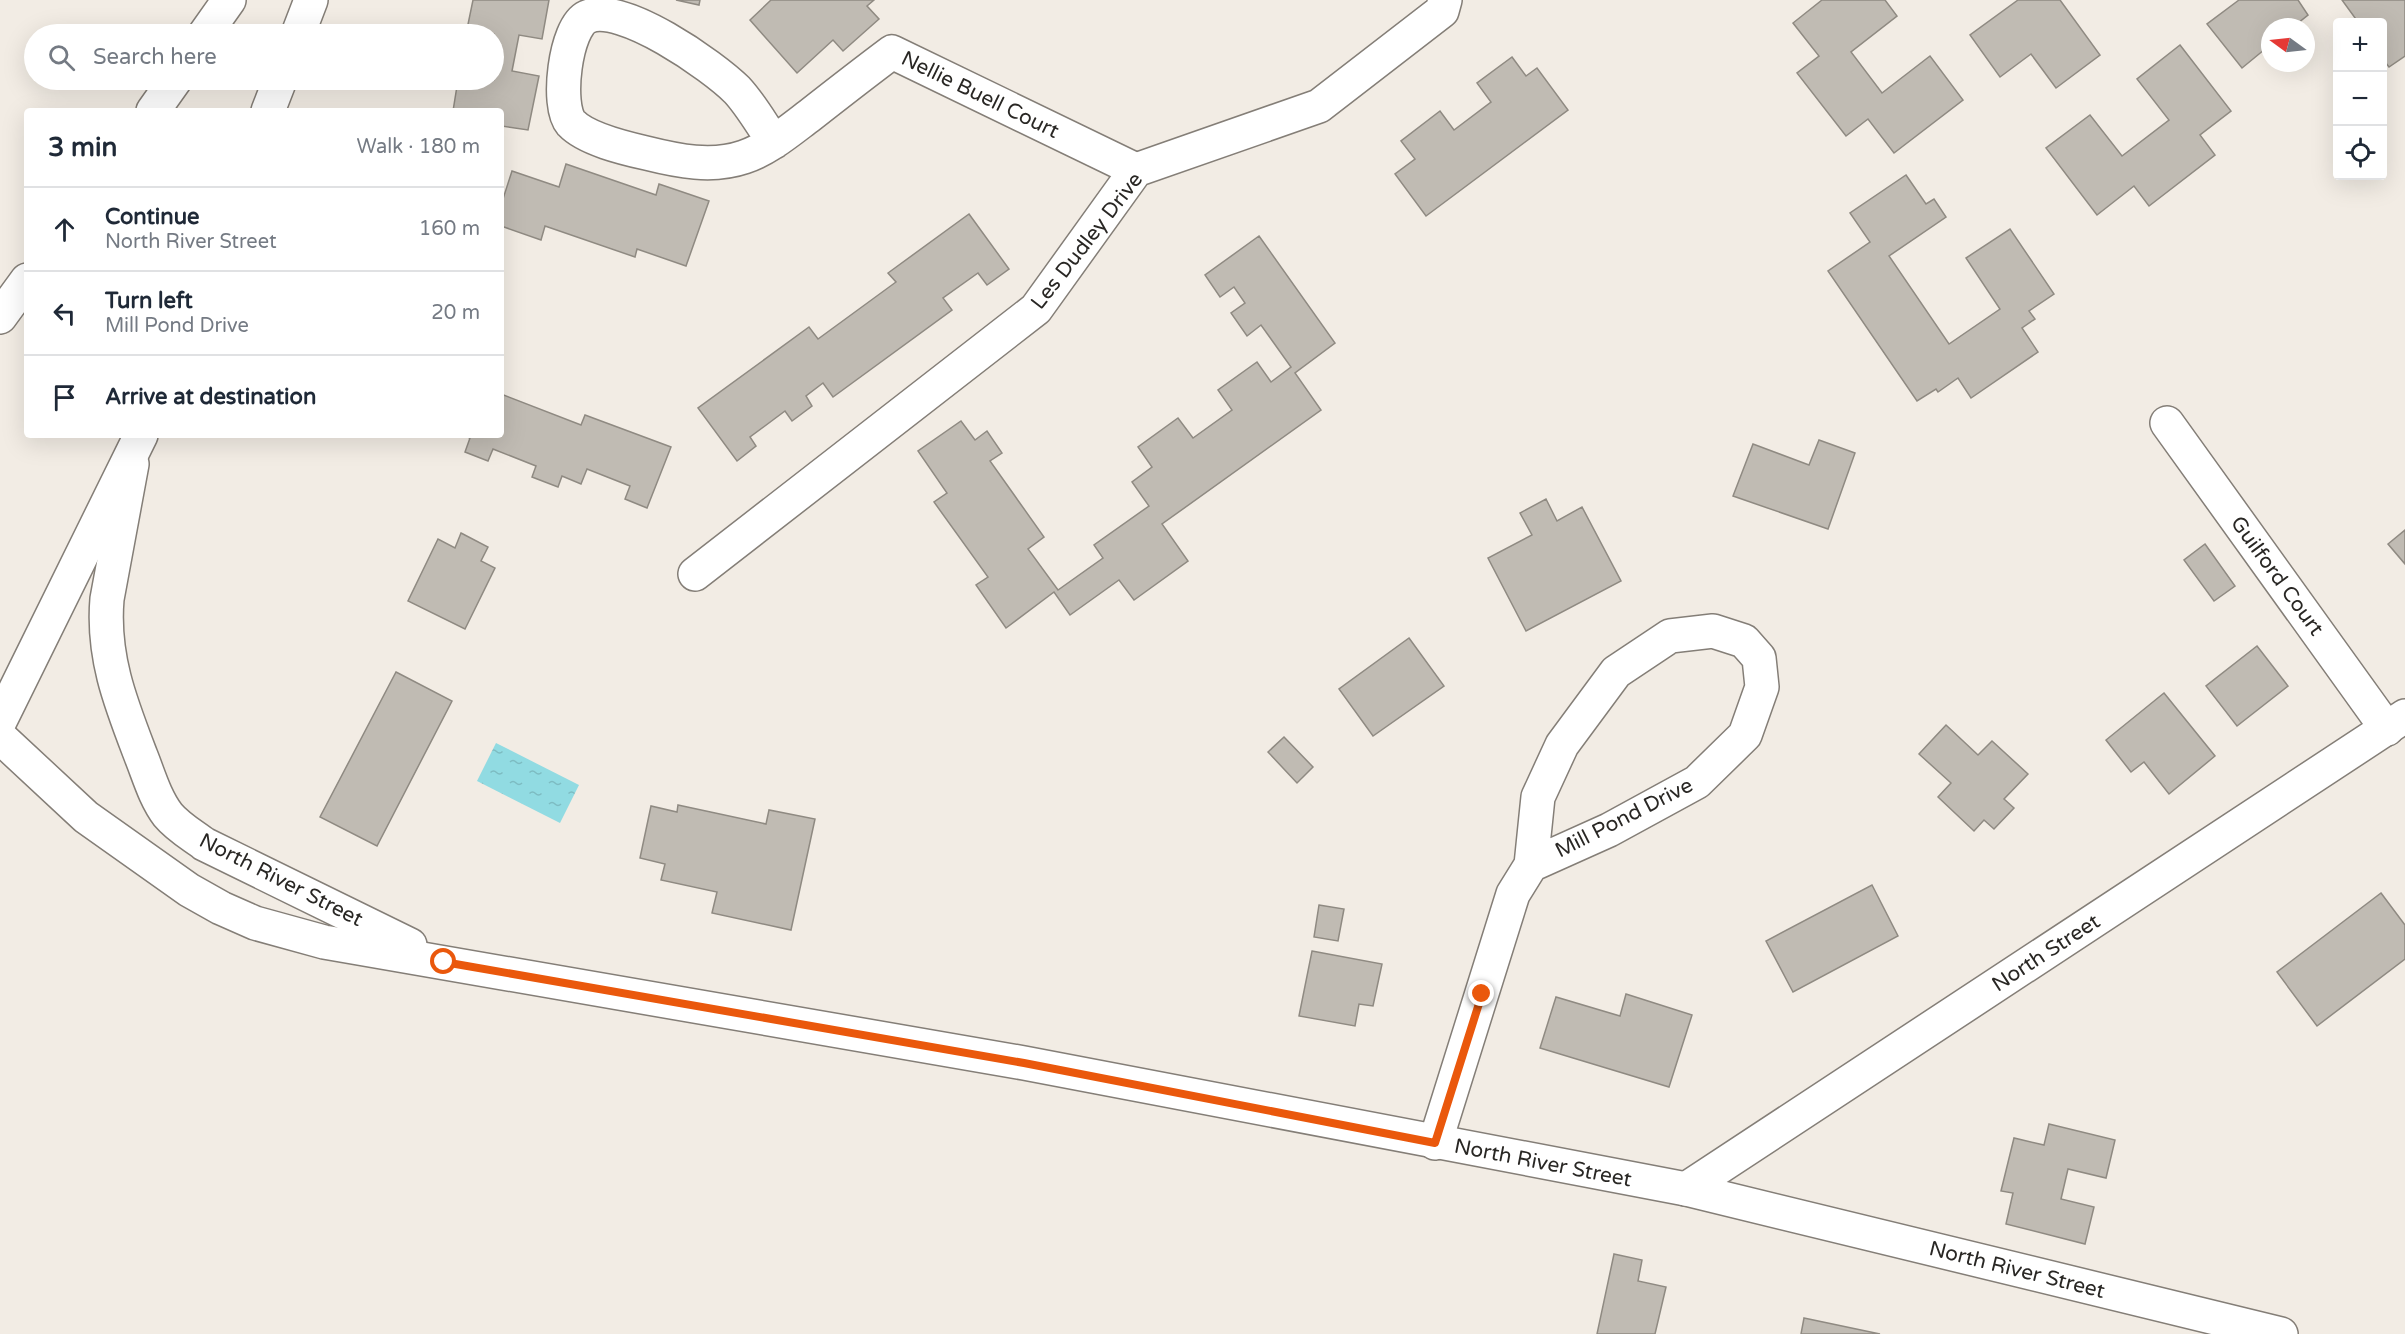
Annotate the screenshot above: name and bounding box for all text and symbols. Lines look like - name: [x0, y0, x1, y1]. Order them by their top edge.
- north arrow: [2261, 18, 2315, 72]
- map controls: [2333, 18, 2387, 180]
- button: +: [2333, 18, 2387, 72]
- search box: [24, 24, 504, 90]
- icon: search: [45, 41, 78, 74]
- text: Search here: [93, 44, 217, 70]
- street label: Nellie Buell Court: [897, 46, 1063, 144]
- button: −: [2333, 72, 2387, 126]
- button: locate: [2333, 126, 2387, 180]
- text: 3 min: [48, 132, 117, 163]
- text: Walk · 180 m: [357, 135, 480, 159]
- street label: Les Dudley Drive: [1026, 168, 1148, 314]
- text: Continue: [105, 204, 200, 230]
- icon: ahead: [48, 213, 81, 246]
- text: 160 m: [419, 217, 480, 241]
- text: North River Street: [105, 230, 277, 254]
- text: Turn left: [105, 288, 193, 314]
- icon: left: [48, 297, 81, 330]
- text: 20 m: [431, 301, 480, 325]
- text: Mill Pond Drive: [105, 314, 249, 338]
- icon: arrive: [48, 381, 81, 414]
- text: Arrive at destination: [105, 384, 316, 410]
- street label: Guilford Court: [2225, 511, 2329, 641]
- street label: Mill Pond Drive: [1551, 773, 1697, 863]
- street label: North River Street: [195, 828, 367, 932]
- street label: North Street: [1987, 909, 2105, 997]
- route start: [430, 948, 456, 974]
- route end: [1468, 980, 1494, 1006]
- street label: North River Street: [1452, 1134, 1634, 1192]
- street label: North River Street: [1927, 1236, 2107, 1304]

